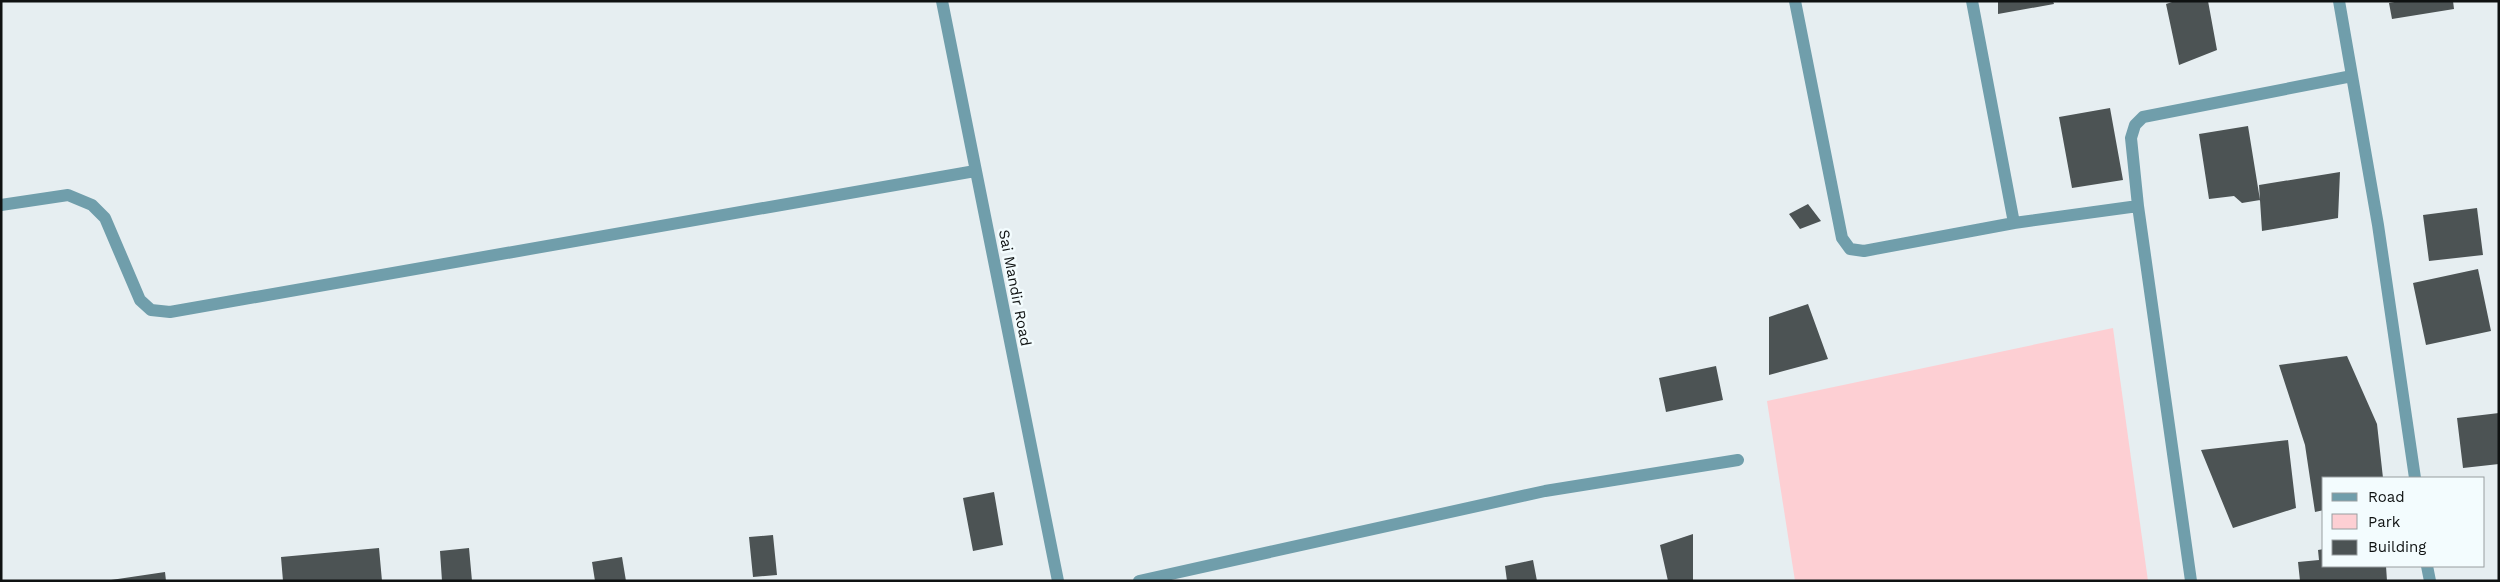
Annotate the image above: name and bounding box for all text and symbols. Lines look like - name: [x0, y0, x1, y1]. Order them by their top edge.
- street label: Sai Mandir Road: [995, 228, 1035, 348]
- legend: [2322, 477, 2485, 567]
- text: Road: [2368, 488, 2405, 506]
- text: Park: [2368, 513, 2401, 531]
- text: Building: [2368, 538, 2426, 556]

